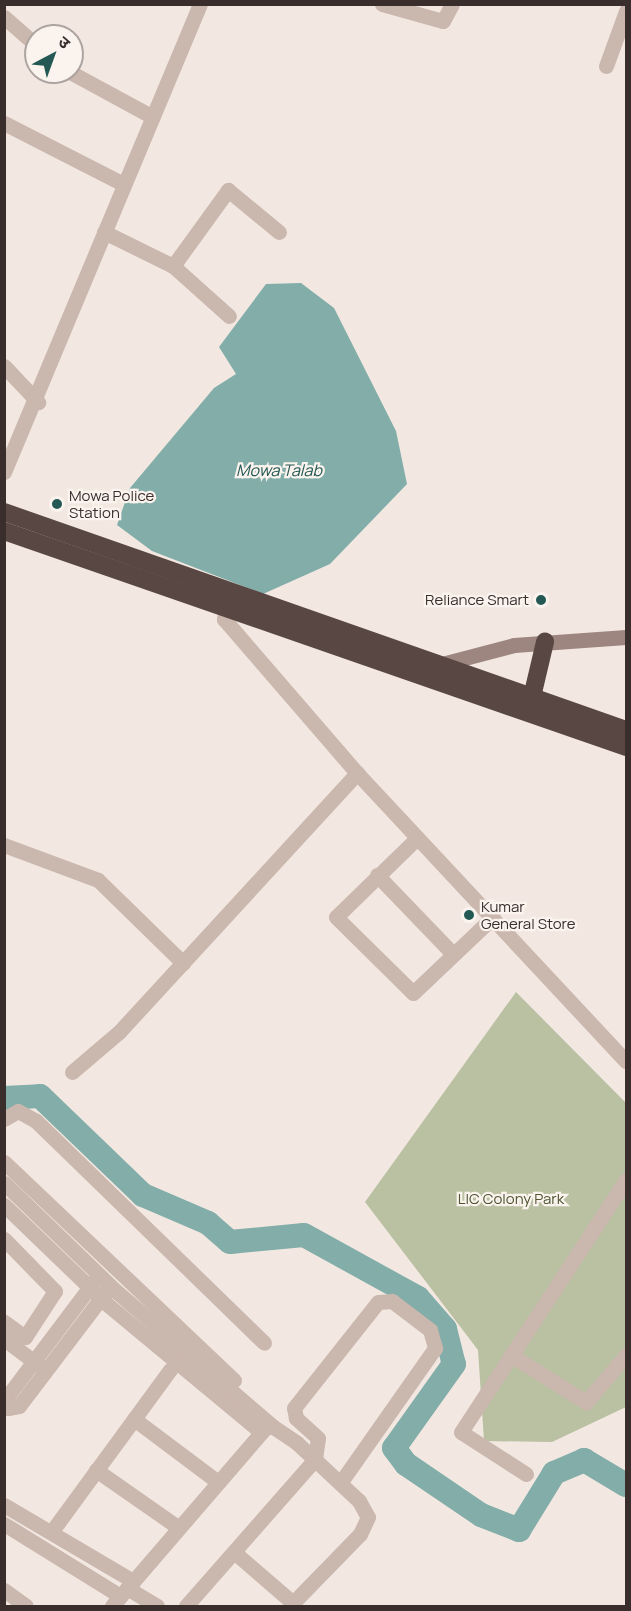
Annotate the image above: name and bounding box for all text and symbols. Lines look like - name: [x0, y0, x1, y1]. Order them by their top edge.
- north arrow: [24, 24, 84, 84]
- text: उ: [54, 31, 75, 53]
- water label: Mowa Talab: [236, 460, 322, 480]
- place label: Mowa Police Station: [69, 486, 154, 521]
- marker: Mowa Police Station: [50, 497, 64, 511]
- place label: Reliance Smart: [425, 591, 529, 609]
- marker: Reliance Smart: [534, 593, 548, 607]
- place label: Kumar General Store: [481, 897, 576, 932]
- marker: Kumar General Store: [462, 908, 476, 922]
- park label: LIC Colony Park: [458, 1190, 564, 1208]

